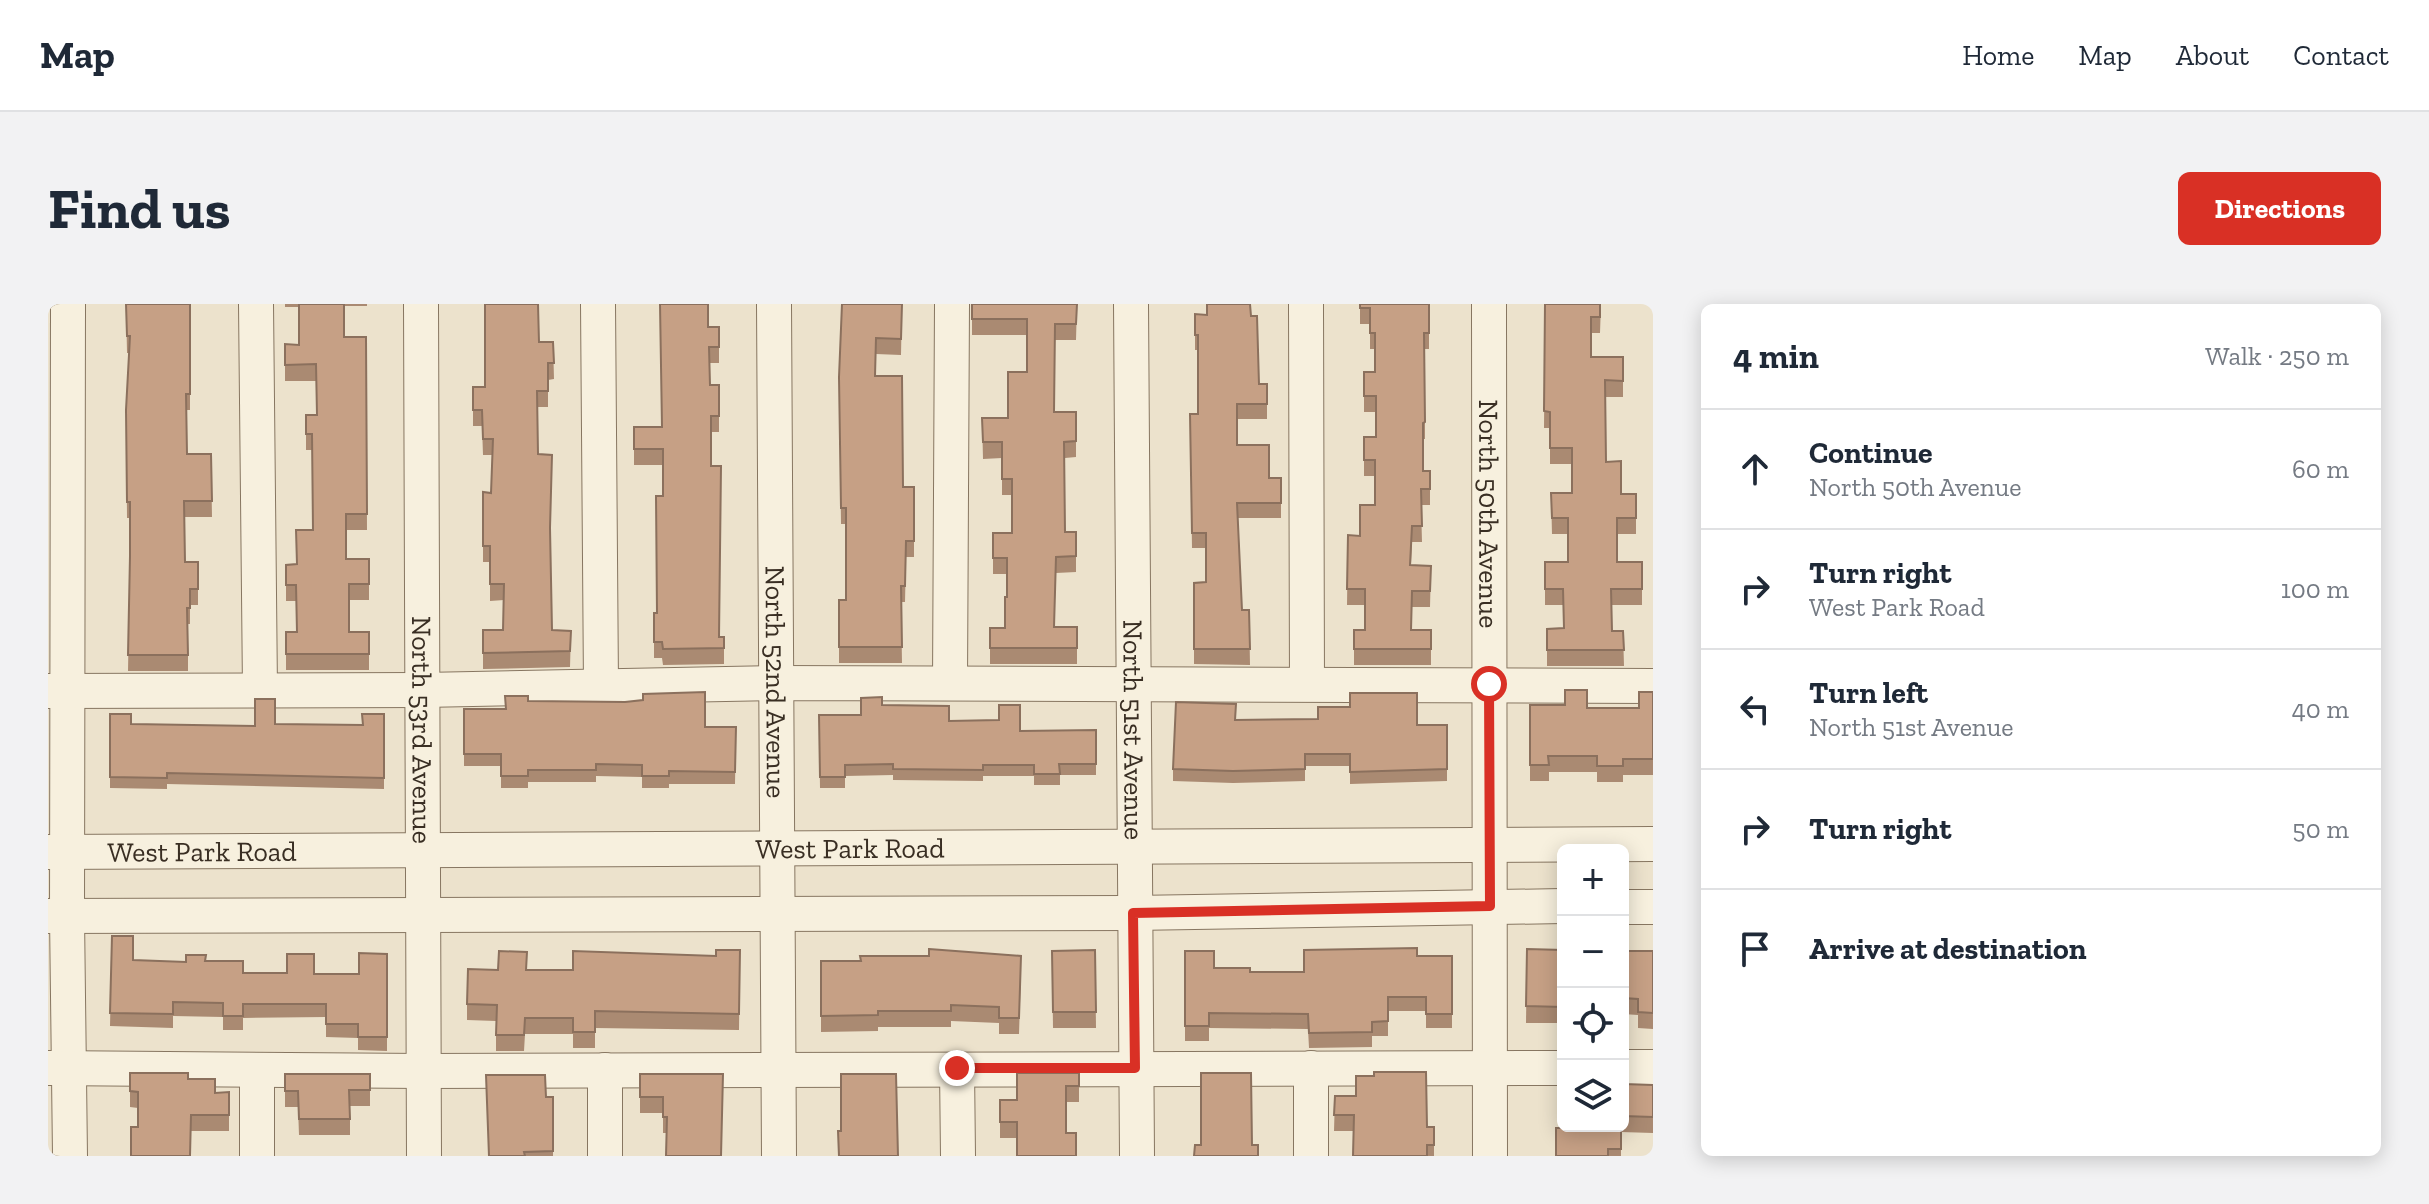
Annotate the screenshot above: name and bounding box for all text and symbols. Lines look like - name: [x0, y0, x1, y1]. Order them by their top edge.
- text: Map: [40, 32, 115, 78]
- text: Home: [1962, 39, 2034, 72]
- text: Map: [2078, 39, 2132, 72]
- text: About: [2176, 39, 2249, 72]
- text: Contact: [2293, 39, 2389, 72]
- button: Directions: [2178, 172, 2381, 245]
- text: Find us: [48, 175, 231, 242]
- text: 4 min: [1733, 336, 1819, 377]
- text: Walk · 250 m: [2205, 340, 2349, 372]
- street label: North 50th Avenue: [1472, 400, 1505, 628]
- text: Continue: [1809, 435, 1933, 471]
- icon: ahead: [1733, 447, 1777, 491]
- text: 60 m: [2292, 453, 2349, 485]
- text: North 50th Avenue: [1809, 471, 2021, 503]
- text: Turn right: [1809, 555, 1951, 591]
- street label: North 52nd Avenue: [759, 565, 793, 799]
- icon: right: [1733, 567, 1777, 611]
- text: 100 m: [2281, 573, 2349, 605]
- text: West Park Road: [1809, 591, 1985, 623]
- street label: North 53rd Avenue: [405, 616, 439, 844]
- street label: North 51st Avenue: [1116, 620, 1151, 840]
- route start: [1471, 666, 1507, 702]
- text: Turn left: [1809, 675, 1928, 711]
- icon: left: [1733, 687, 1777, 731]
- text: 40 m: [2292, 693, 2349, 725]
- text: North 51st Avenue: [1809, 711, 2014, 743]
- icon: right: [1733, 807, 1777, 851]
- text: Turn right: [1809, 811, 1951, 847]
- text: 50 m: [2292, 813, 2349, 845]
- street label: West Park Road: [755, 832, 945, 865]
- street label: West Park Road: [107, 835, 297, 869]
- map controls: [1557, 844, 1629, 1132]
- button: +: [1557, 844, 1629, 916]
- button: −: [1557, 916, 1629, 988]
- icon: arrive: [1733, 927, 1777, 971]
- text: Arrive at destination: [1809, 931, 2086, 967]
- button: locate: [1557, 988, 1629, 1060]
- route end: [939, 1050, 975, 1086]
- button: layers: [1557, 1060, 1629, 1132]

